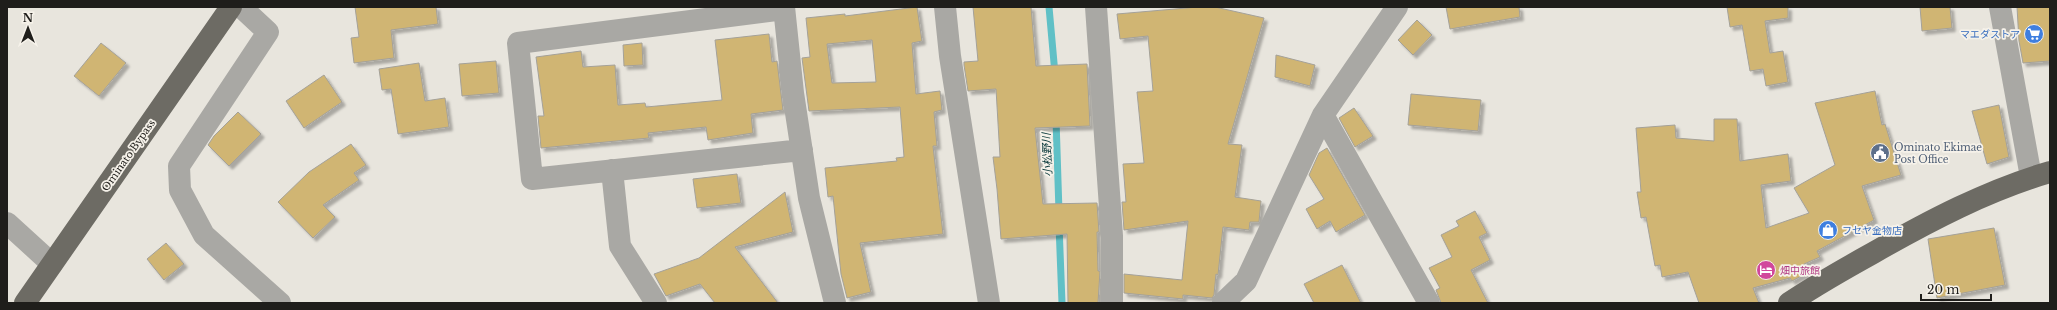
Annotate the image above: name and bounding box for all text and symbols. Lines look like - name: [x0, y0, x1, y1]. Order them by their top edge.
- north arrow: [8, 8, 48, 48]
- text: N: [23, 11, 34, 25]
- supermarket icon: マエダストア: [2023, 23, 2045, 45]
- place label: マエダストア: [1960, 28, 2020, 41]
- street label: Ominato Bypass: [99, 117, 158, 194]
- water label: 小松野川: [1039, 132, 1055, 177]
- place label: Ominato Ekimae Post Office: [1894, 141, 1982, 166]
- public building icon: Ominato Ekimae Post Office: [1869, 142, 1891, 164]
- shop icon: フセヤ金物店: [1817, 219, 1839, 241]
- place label: フセヤ金物店: [1842, 224, 1902, 237]
- hotel icon: 畑中旅館: [1755, 259, 1777, 281]
- place label: 畑中旅館: [1780, 264, 1820, 277]
- scale bar: [1921, 276, 1991, 302]
- text: 20 m: [1927, 282, 1959, 297]

